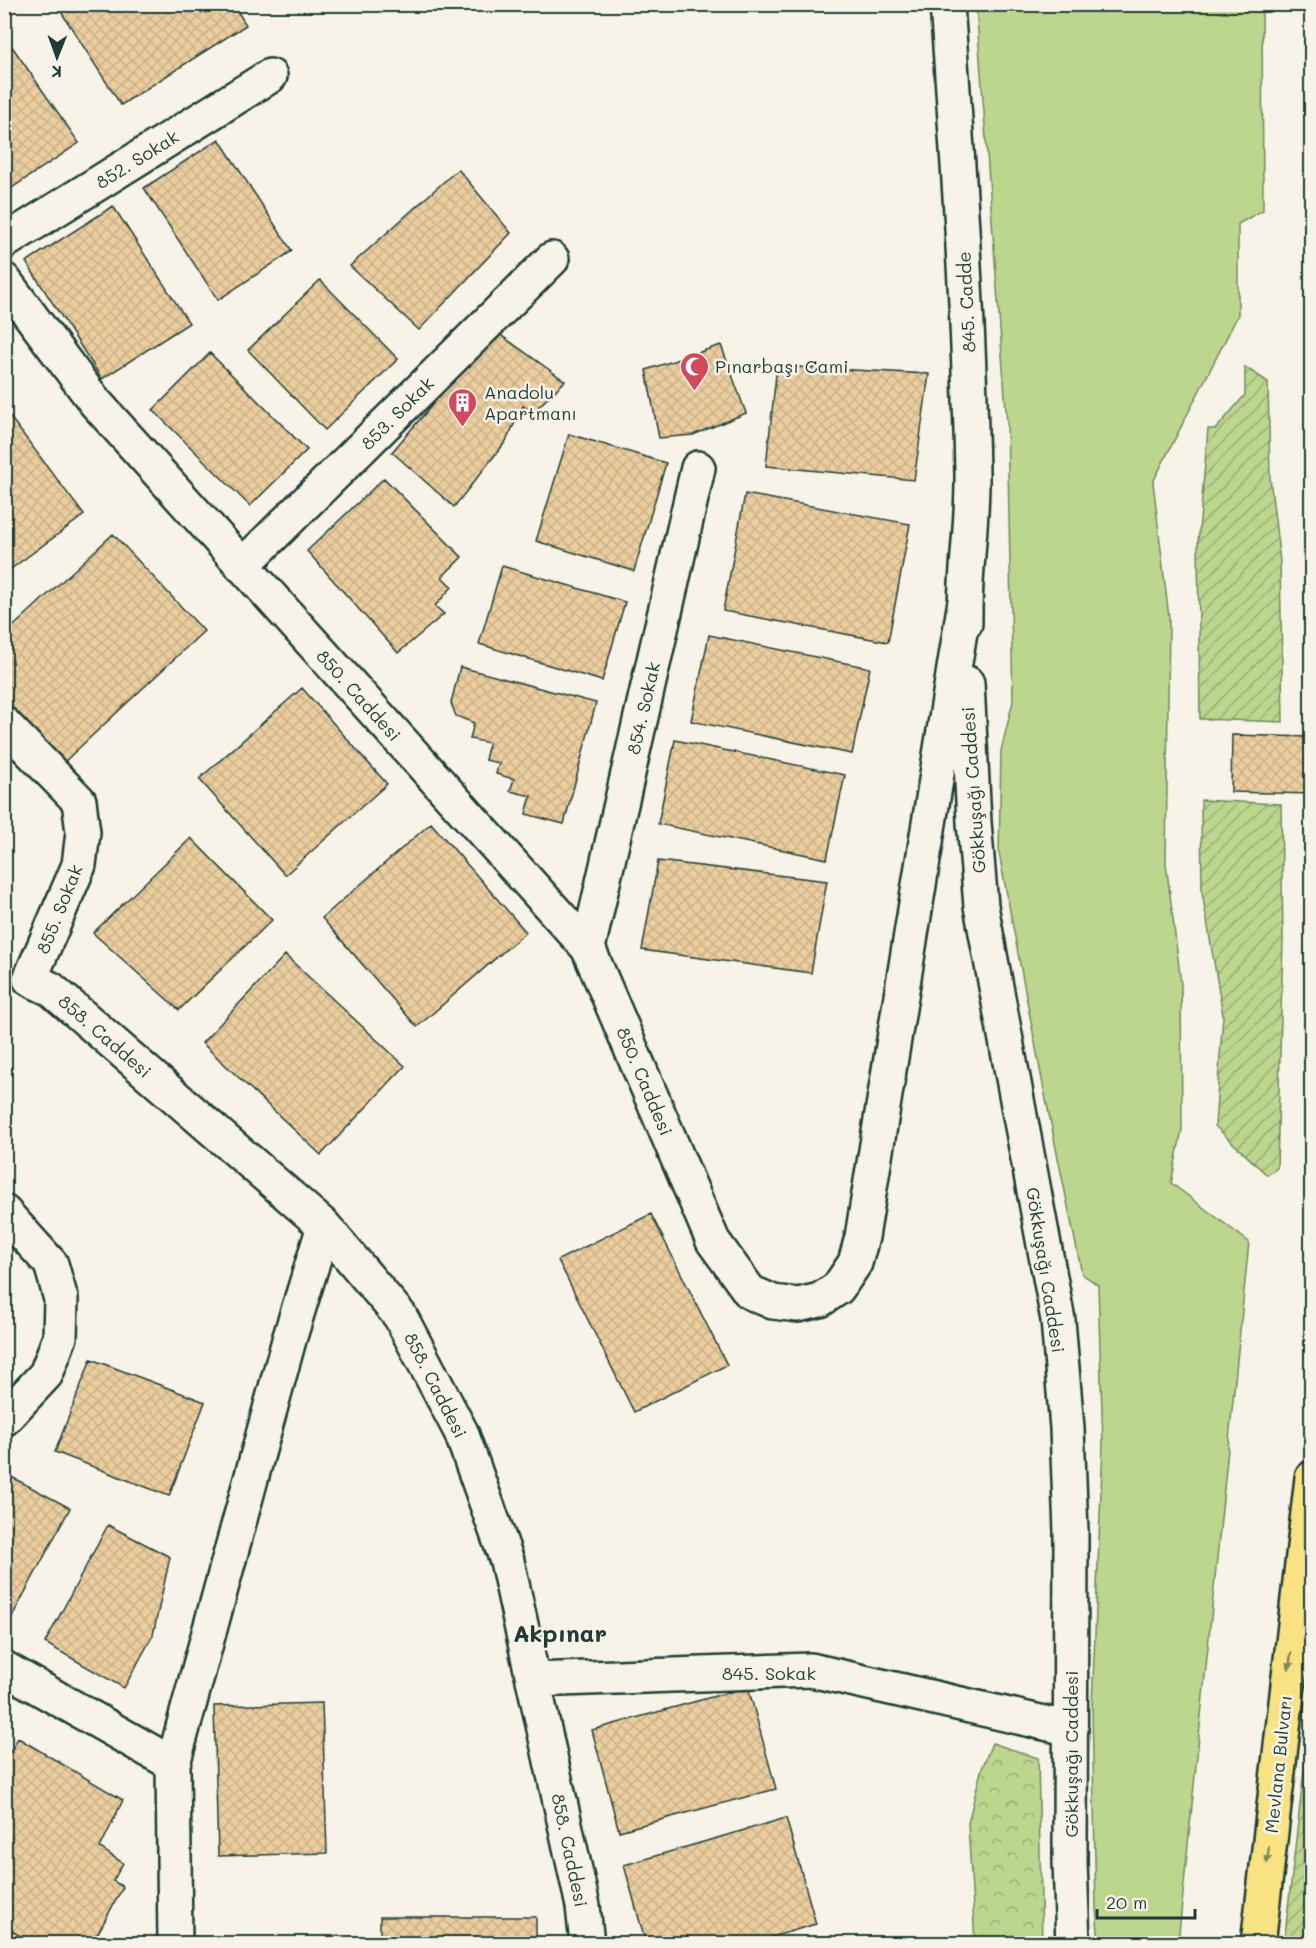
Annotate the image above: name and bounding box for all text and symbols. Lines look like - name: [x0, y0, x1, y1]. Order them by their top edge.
- north arrow: [27, 27, 87, 87]
- text: K: [51, 62, 62, 83]
- street label: 852. Sokak: [91, 124, 183, 194]
- street label: 845. Cadde: [951, 251, 981, 353]
- mosque icon: Pınarbaşı Cami: [678, 350, 710, 392]
- place label: Pınarbaşı Cami: [715, 354, 849, 378]
- street label: 853. Sokak: [355, 371, 439, 455]
- place label: Anadolu Apartmanı: [484, 380, 577, 425]
- building icon: Anadolu Apartmanı: [447, 386, 479, 428]
- street label: 850. Caddesi: [311, 644, 407, 746]
- street label: 854. Sokak: [621, 659, 665, 757]
- street label: Gökkuşağı Caddesi: [955, 706, 991, 874]
- street label: 855. Sokak: [30, 861, 88, 957]
- street label: 858. Caddesi: [53, 989, 157, 1083]
- street label: 850. Caddesi: [611, 1023, 679, 1139]
- street label: Gökkuşağı Caddesi: [1021, 1186, 1071, 1354]
- street label: 858. Caddesi: [399, 1328, 473, 1442]
- district label: Akpınar: [513, 1617, 607, 1648]
- one-way arrow: [1285, 1651, 1295, 1670]
- street label: 845. Sokak: [722, 1661, 816, 1685]
- street label: Gökkuşağı Caddesi: [1059, 1670, 1083, 1838]
- street label: Mevlana Bulvarı: [1259, 1694, 1297, 1834]
- street label: 858. Caddesi: [546, 1791, 594, 1909]
- one-way arrow: [1263, 1845, 1273, 1864]
- scale bar: [1097, 1882, 1194, 1920]
- text: 20 m: [1106, 1890, 1147, 1914]

